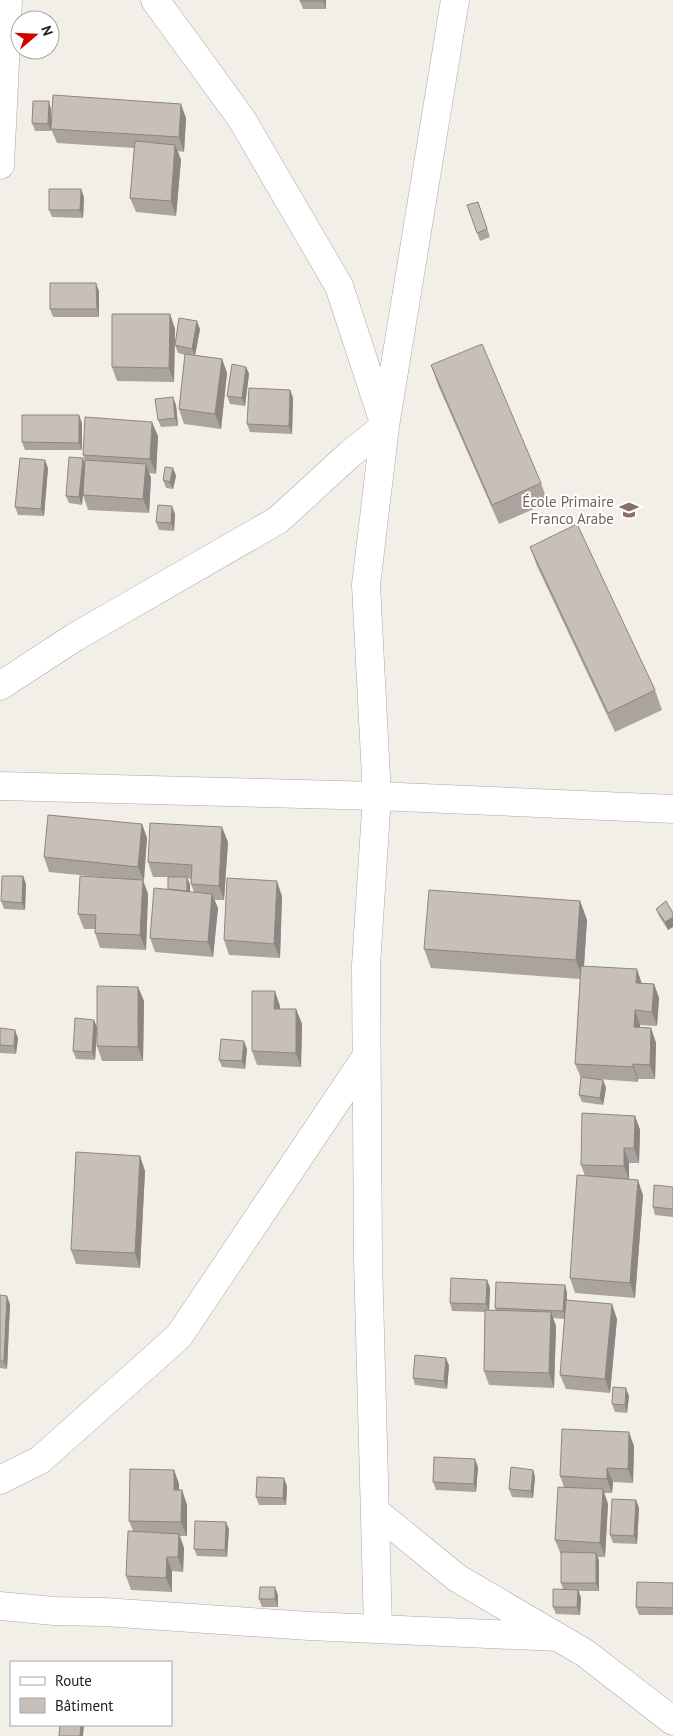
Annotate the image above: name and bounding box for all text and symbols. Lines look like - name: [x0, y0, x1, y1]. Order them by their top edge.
- north arrow: [10, 10, 60, 60]
- text: N: [37, 23, 57, 38]
- place label: École Primaire Franco Arabe: [522, 492, 614, 528]
- school or university icon: École Primaire Franco Arabe: [618, 499, 640, 521]
- legend: [10, 1661, 172, 1726]
- text: Route: [55, 1671, 92, 1690]
- text: Bâtiment: [55, 1696, 113, 1715]

